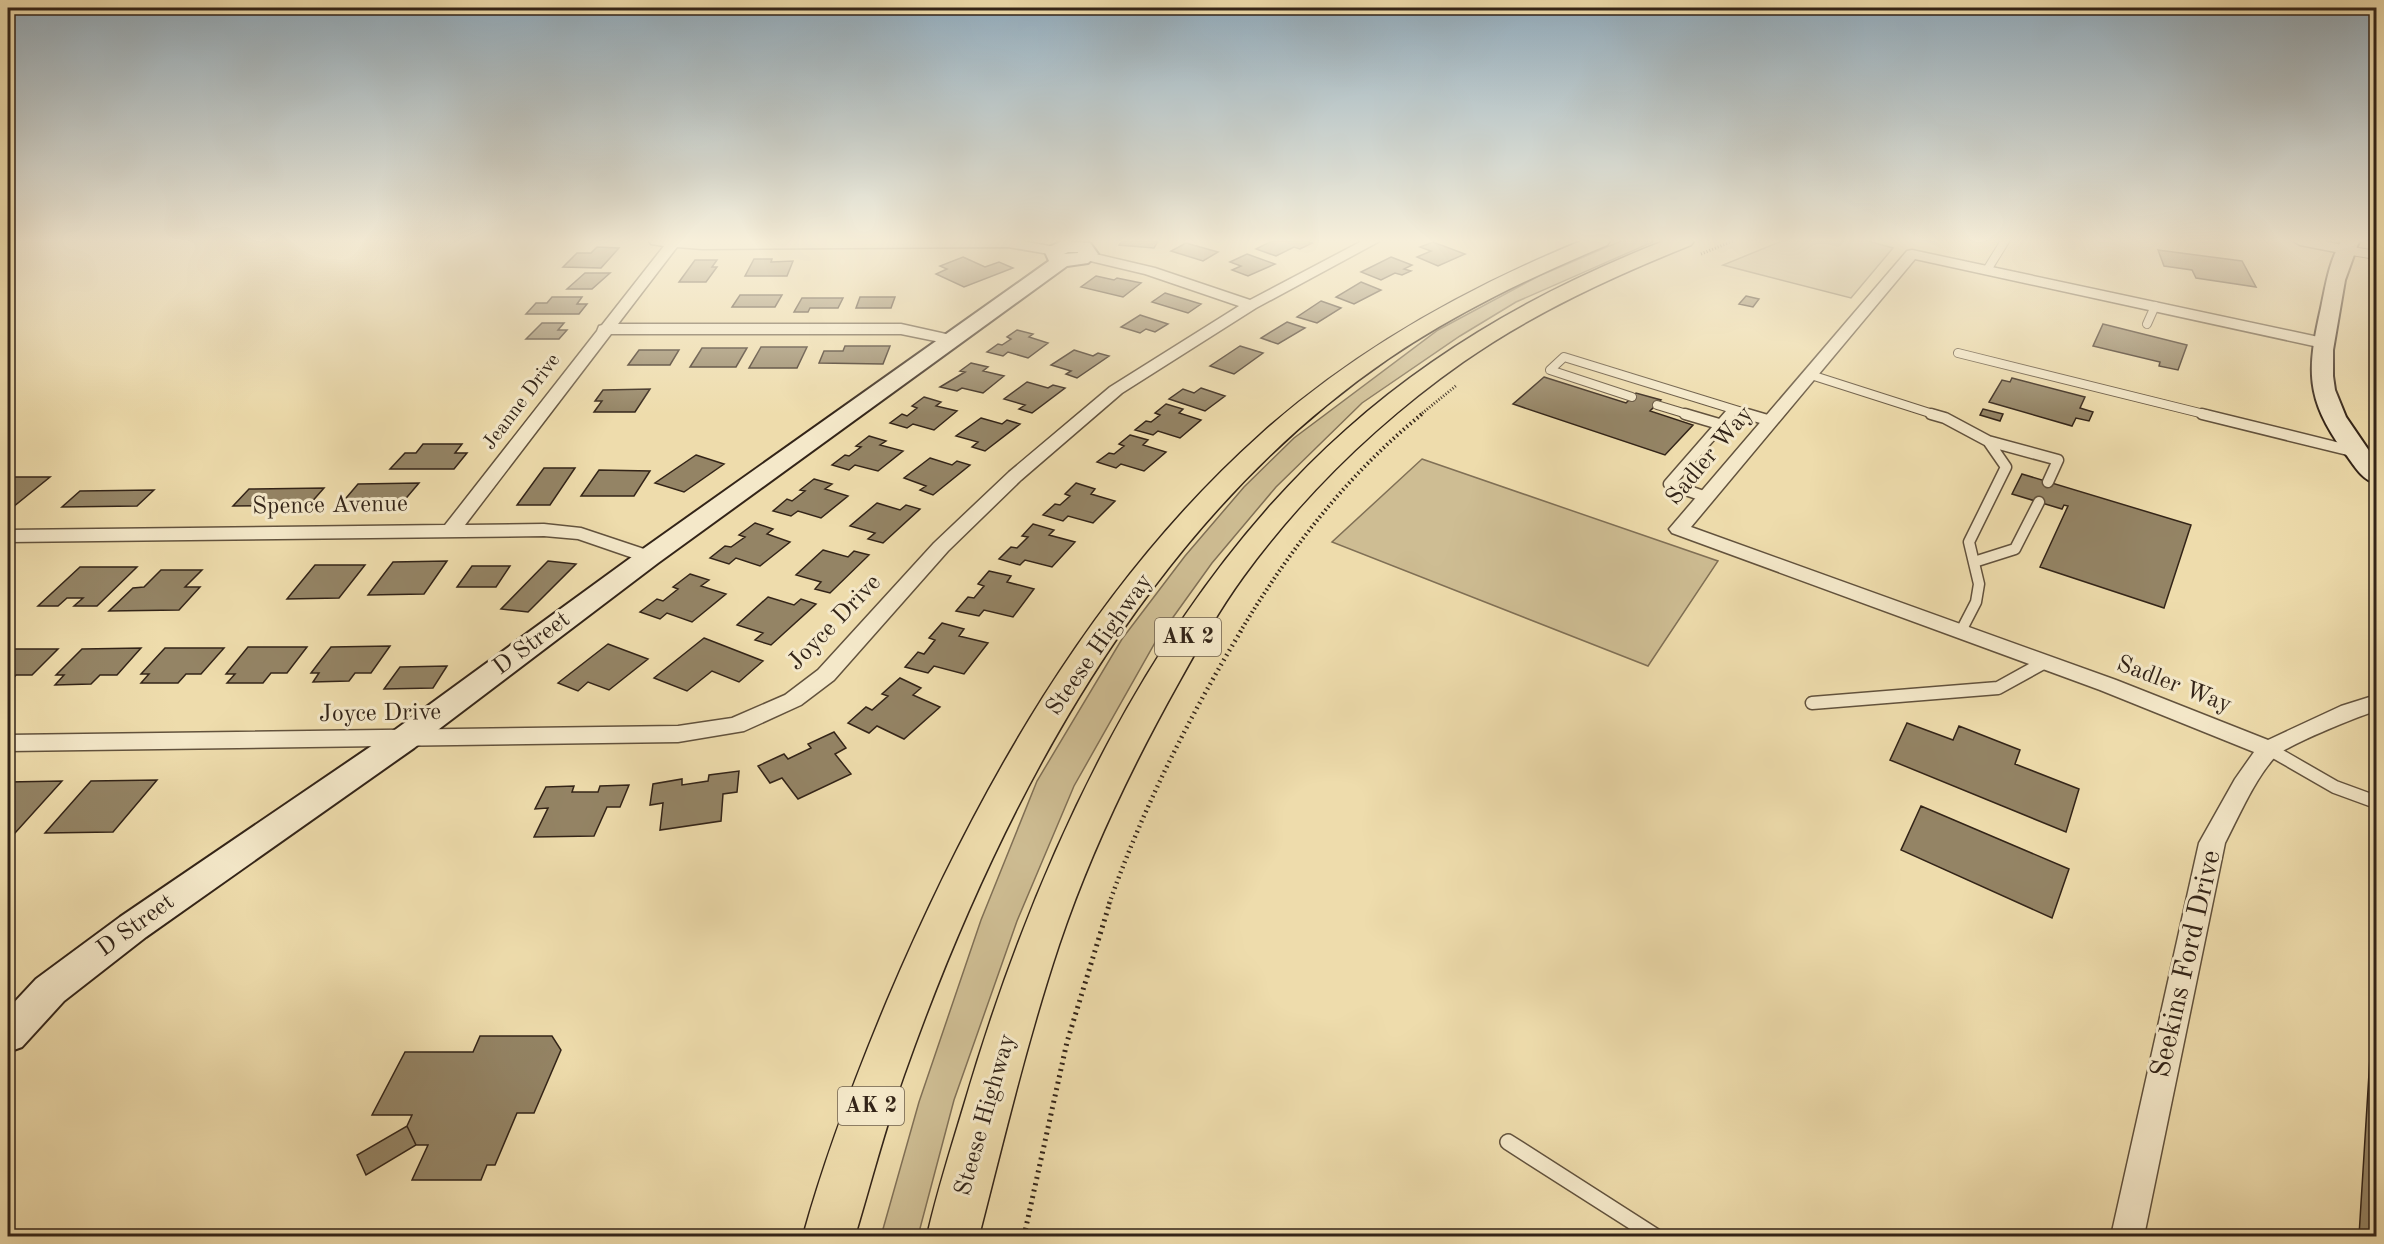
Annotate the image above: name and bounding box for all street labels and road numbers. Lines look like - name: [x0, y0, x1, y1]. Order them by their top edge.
- street label: Jeanne Drive: [480, 350, 564, 454]
- street label: Sadler Way: [1662, 402, 1758, 510]
- street label: Spence Avenue: [252, 493, 408, 519]
- street label: Steese Highway: [1042, 569, 1158, 720]
- street label: Joyce Drive: [784, 571, 886, 675]
- street label: D Street: [489, 608, 575, 680]
- road number: AK 2: [1155, 618, 1221, 656]
- street label: Sadler Way: [2113, 652, 2235, 718]
- street label: Joyce Drive: [319, 701, 441, 727]
- street label: Seekins Ford Drive: [2147, 848, 2227, 1080]
- street label: D Street: [93, 890, 179, 962]
- street label: Steese Highway: [951, 1031, 1021, 1199]
- road number: AK 2: [838, 1087, 904, 1125]

